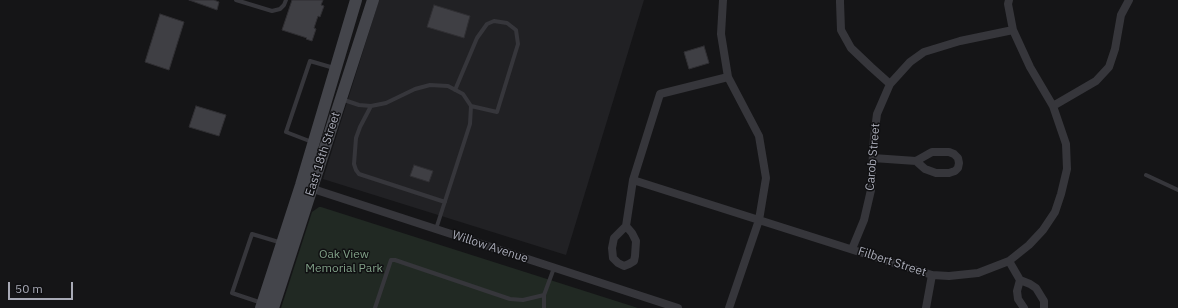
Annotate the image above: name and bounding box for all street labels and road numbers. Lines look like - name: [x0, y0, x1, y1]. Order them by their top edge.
- street label: East 18th Street: [303, 110, 343, 198]
- street label: Carob Street: [863, 123, 883, 191]
- street label: Willow Avenue: [450, 228, 530, 266]
- street label: Filbert Street: [856, 244, 928, 280]

